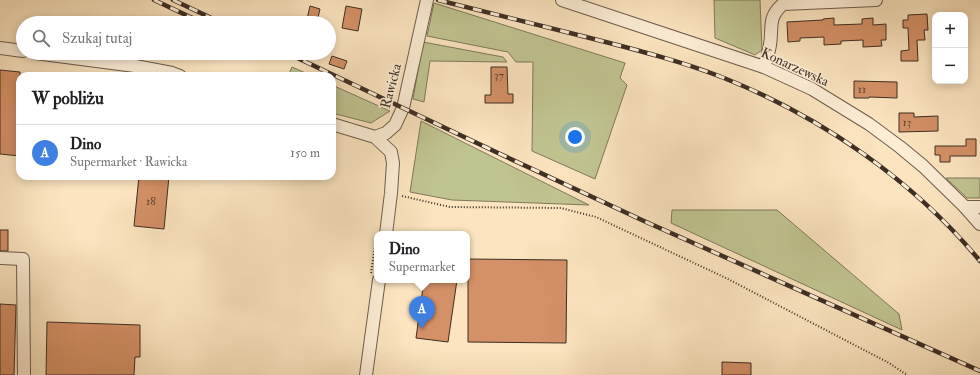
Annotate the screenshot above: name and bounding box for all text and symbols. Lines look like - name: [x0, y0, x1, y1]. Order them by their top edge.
- map controls: [932, 12, 968, 84]
- button: +: [932, 12, 968, 48]
- search box: [16, 16, 336, 60]
- icon: search: [30, 27, 52, 49]
- text: Szukaj tutaj: [62, 29, 132, 48]
- street label: Konarzewska: [758, 44, 832, 90]
- button: −: [932, 48, 968, 84]
- street label: Rawicka: [377, 61, 405, 110]
- house number: 37: [494, 68, 505, 83]
- house number: 11: [858, 82, 866, 97]
- text: W pobliżu: [32, 88, 104, 109]
- house number: 13: [903, 115, 911, 130]
- your location: [565, 127, 585, 147]
- text: Dino: [70, 135, 101, 154]
- text: A: [41, 145, 49, 161]
- text: 150 m: [290, 145, 320, 161]
- text: Supermarket · Rawicka: [70, 154, 187, 170]
- house number: 18: [146, 194, 156, 209]
- popup: [374, 231, 470, 283]
- text: Dino: [389, 240, 420, 259]
- text: Supermarket: [389, 259, 455, 275]
- pin: A: [409, 296, 435, 329]

